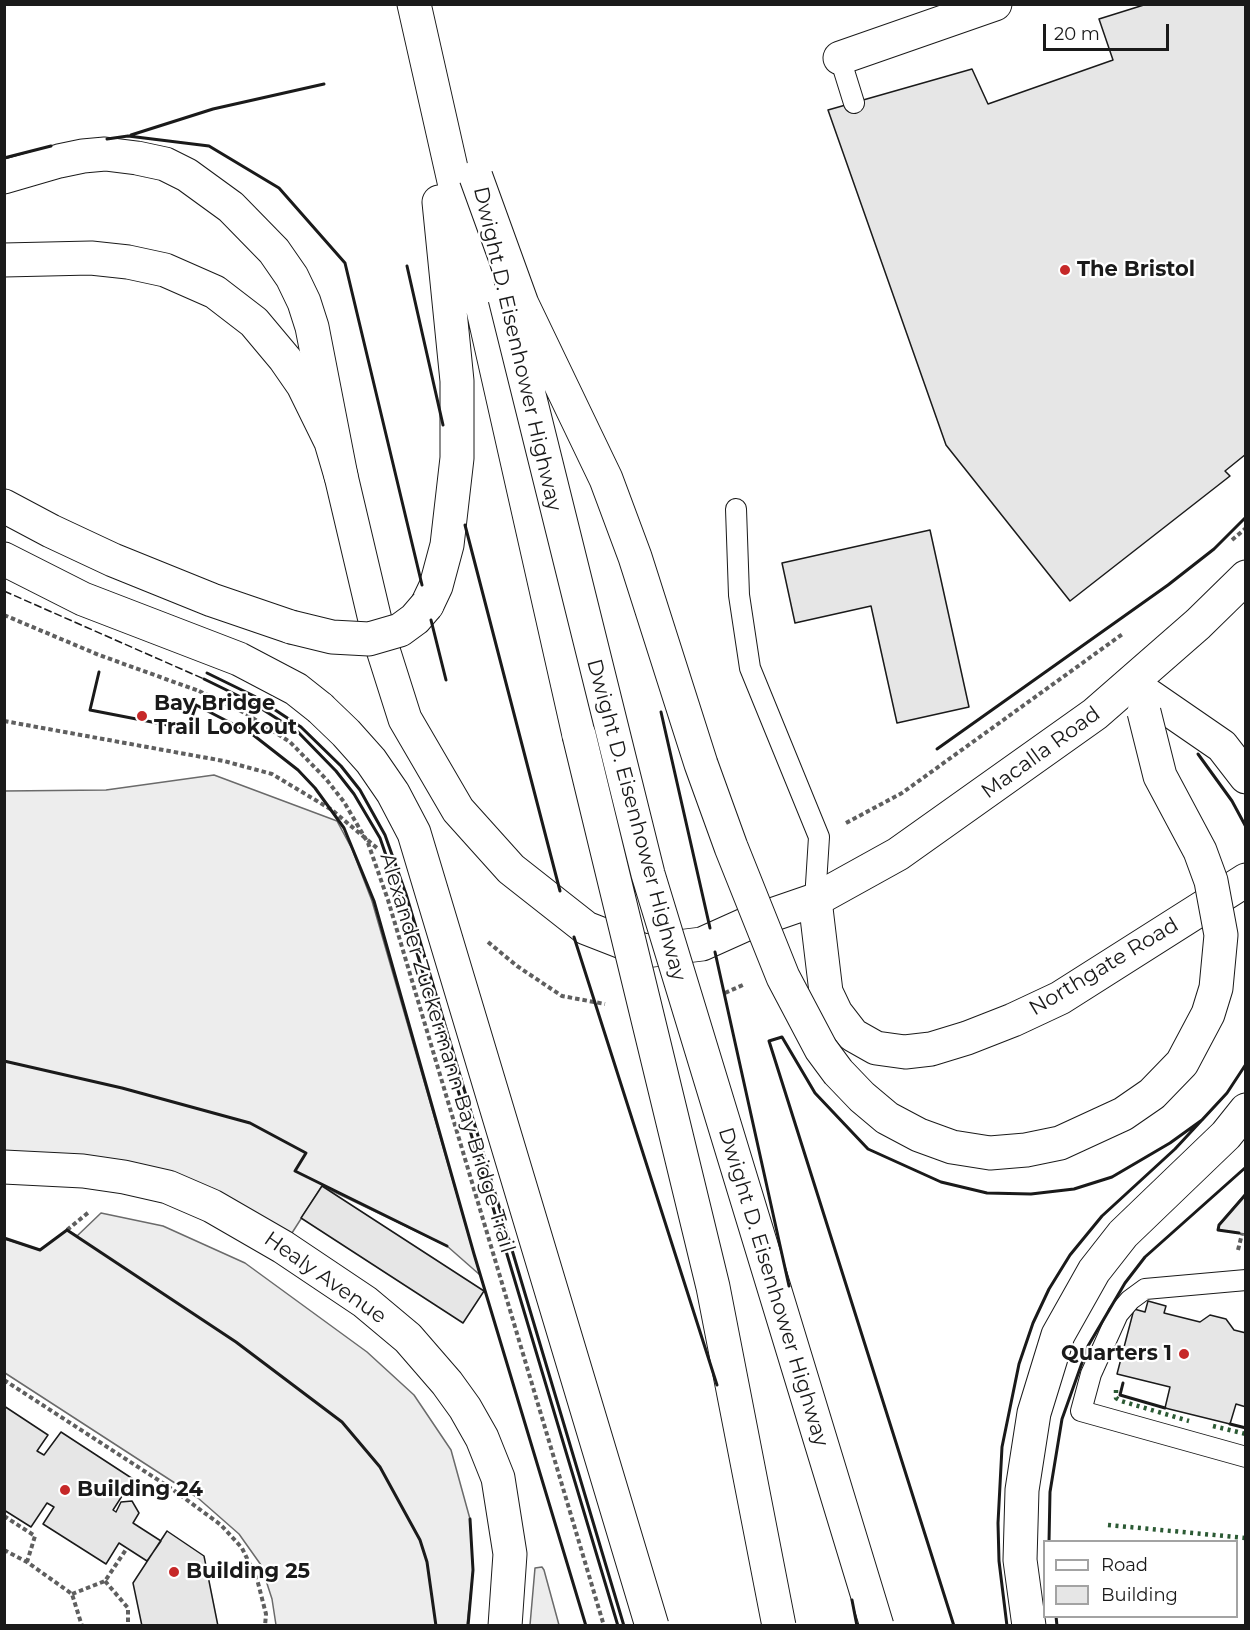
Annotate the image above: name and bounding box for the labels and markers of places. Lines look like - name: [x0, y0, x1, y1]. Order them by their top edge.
- place label: The Bristol: [1077, 257, 1195, 283]
- marker: The Bristol: [1058, 263, 1072, 277]
- place label: Bay Bridge Trail Lookout: [154, 691, 297, 741]
- marker: Bay Bridge Trail Lookout: [135, 709, 149, 723]
- place label: Quarters 1: [1061, 1341, 1172, 1367]
- marker: Quarters 1: [1177, 1347, 1191, 1361]
- place label: Building 24: [77, 1477, 203, 1503]
- marker: Building 24: [58, 1483, 72, 1497]
- place label: Building 25: [186, 1559, 310, 1585]
- marker: Building 25: [167, 1565, 181, 1579]

